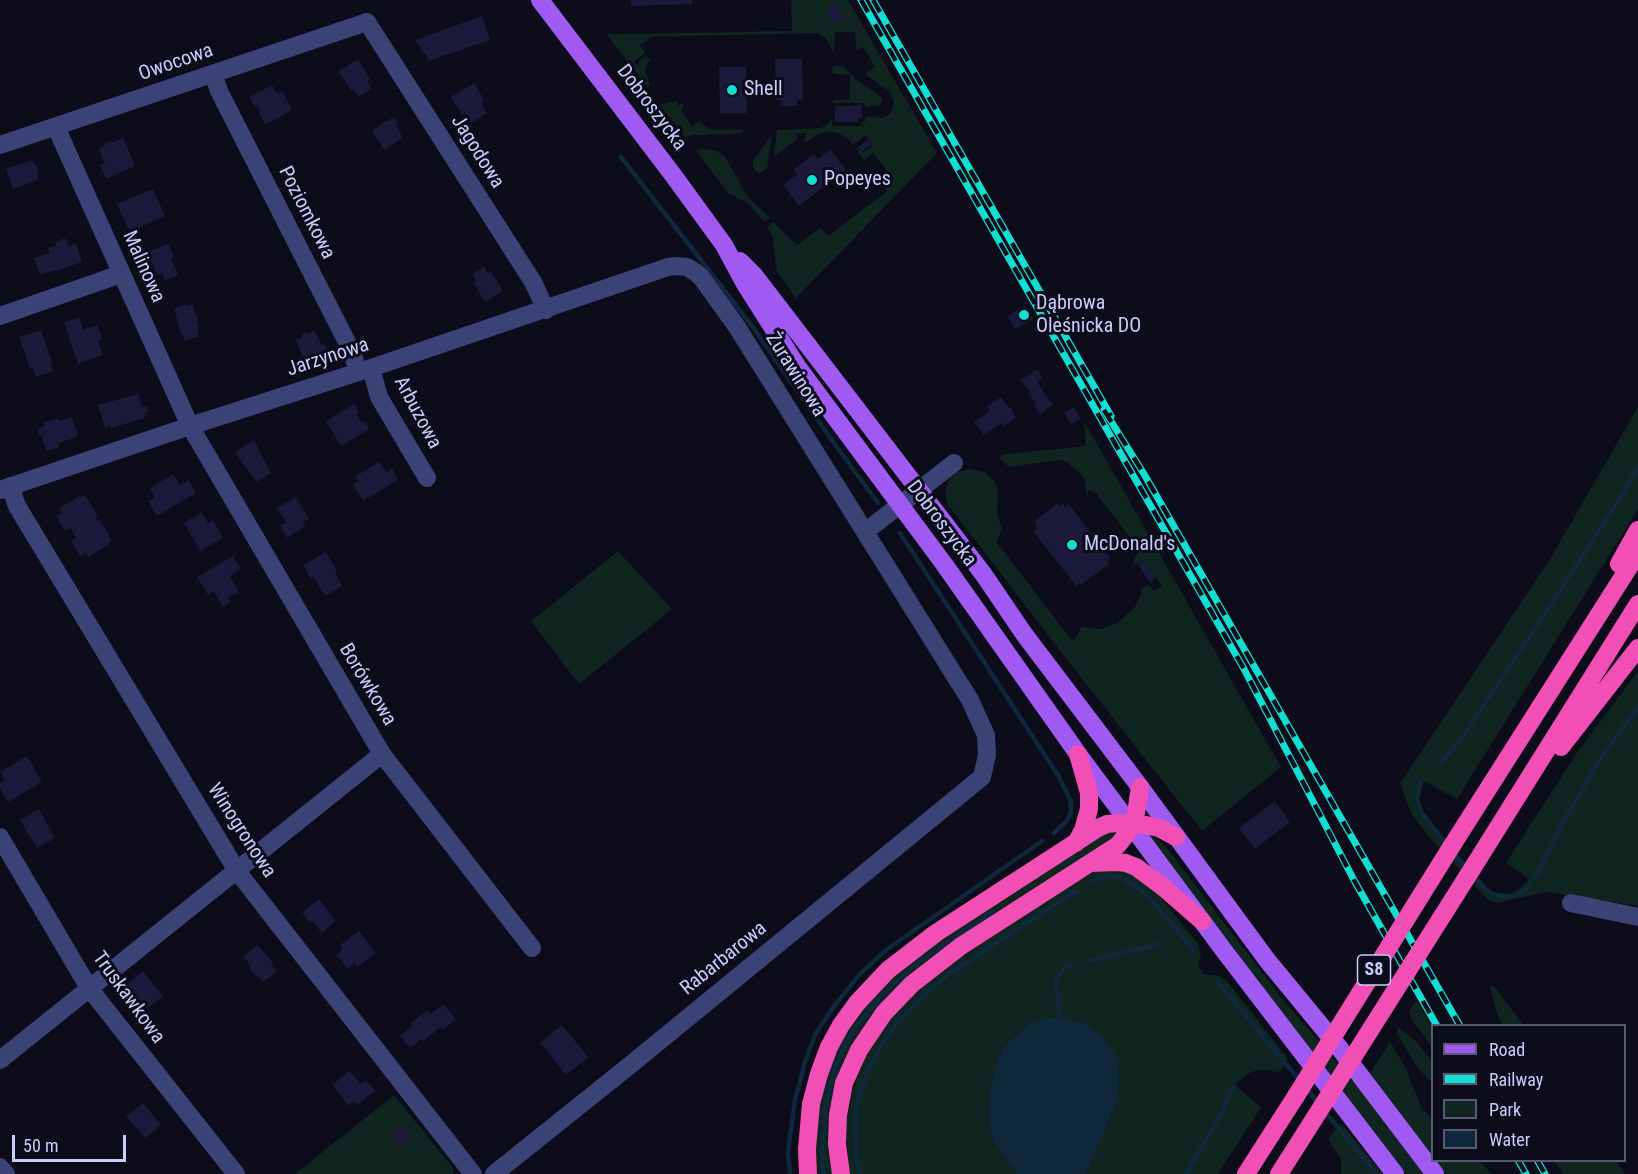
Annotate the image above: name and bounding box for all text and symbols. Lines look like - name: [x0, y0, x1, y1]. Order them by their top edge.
- street label: Owocowa: [136, 39, 216, 87]
- street label: Dobroszycka: [611, 60, 691, 156]
- place label: Shell: [744, 78, 783, 102]
- marker: Shell: [725, 83, 739, 97]
- street label: Jagodowa: [445, 111, 509, 193]
- street label: Poziomkowa: [272, 163, 340, 263]
- place label: Popeyes: [824, 168, 891, 192]
- marker: Popeyes: [805, 173, 819, 187]
- street label: Malinowa: [117, 227, 169, 307]
- place label: Dąbrowa Oleśnicka DO: [1036, 292, 1141, 339]
- marker: Dąbrowa Oleśnicka DO: [1017, 308, 1031, 322]
- street label: Żurawinowa: [760, 328, 830, 422]
- street label: Jarzynowa: [284, 333, 372, 383]
- street label: Arbuzowa: [388, 373, 446, 453]
- street label: Dobroszycka: [901, 476, 981, 572]
- place label: McDonald's: [1084, 533, 1175, 557]
- marker: McDonald's: [1065, 538, 1079, 552]
- street label: Borówkowa: [333, 640, 401, 730]
- street label: Winogronowa: [202, 779, 280, 883]
- street label: Rabarbarowa: [676, 917, 772, 1001]
- street label: Truskawkowa: [87, 947, 169, 1049]
- road number: S8: [1358, 955, 1390, 985]
- legend: [1431, 1024, 1626, 1162]
- text: Road: [1489, 1039, 1525, 1060]
- text: Railway: [1489, 1069, 1543, 1090]
- text: Park: [1489, 1099, 1521, 1120]
- scale bar: [15, 1123, 129, 1161]
- text: Water: [1489, 1129, 1530, 1150]
- text: 50 m: [23, 1135, 58, 1156]

